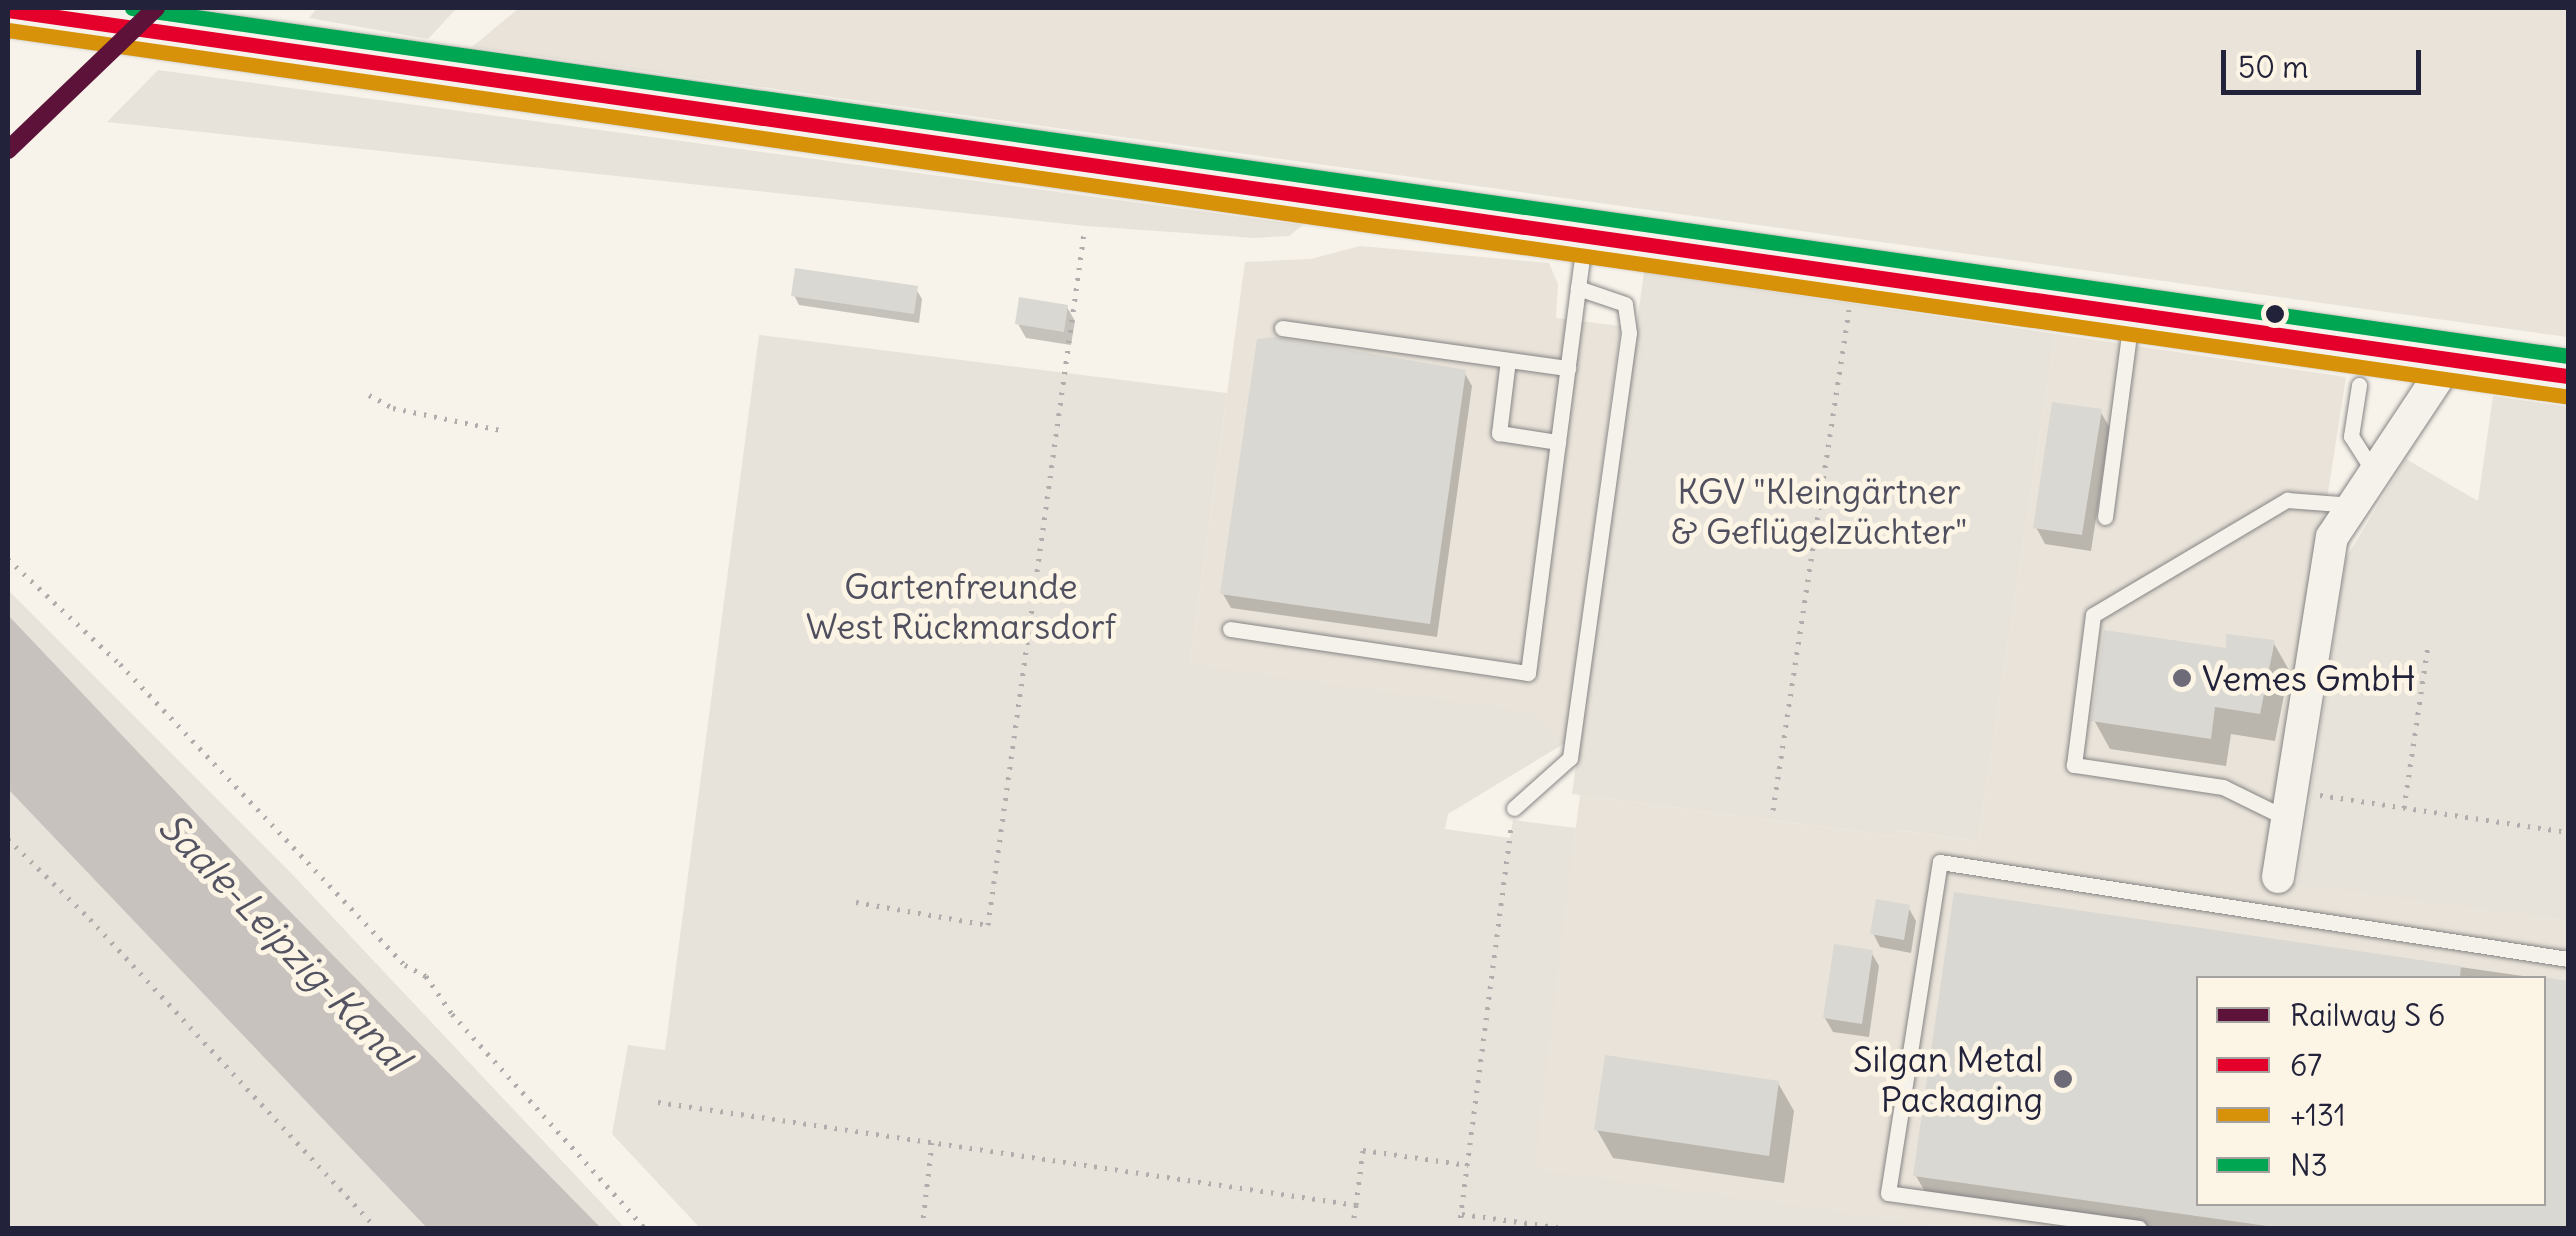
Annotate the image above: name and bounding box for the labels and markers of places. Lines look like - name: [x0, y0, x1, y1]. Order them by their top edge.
- unlabelled marker: [2265, 304, 2285, 324]
- place label: Vemes GmbH: [2202, 657, 2416, 699]
- marker: Vemes GmbH: [2171, 667, 2193, 689]
- place label: Silgan Metal Packaging: [1853, 1038, 2043, 1120]
- marker: Silgan Metal Packaging: [2052, 1068, 2074, 1090]

